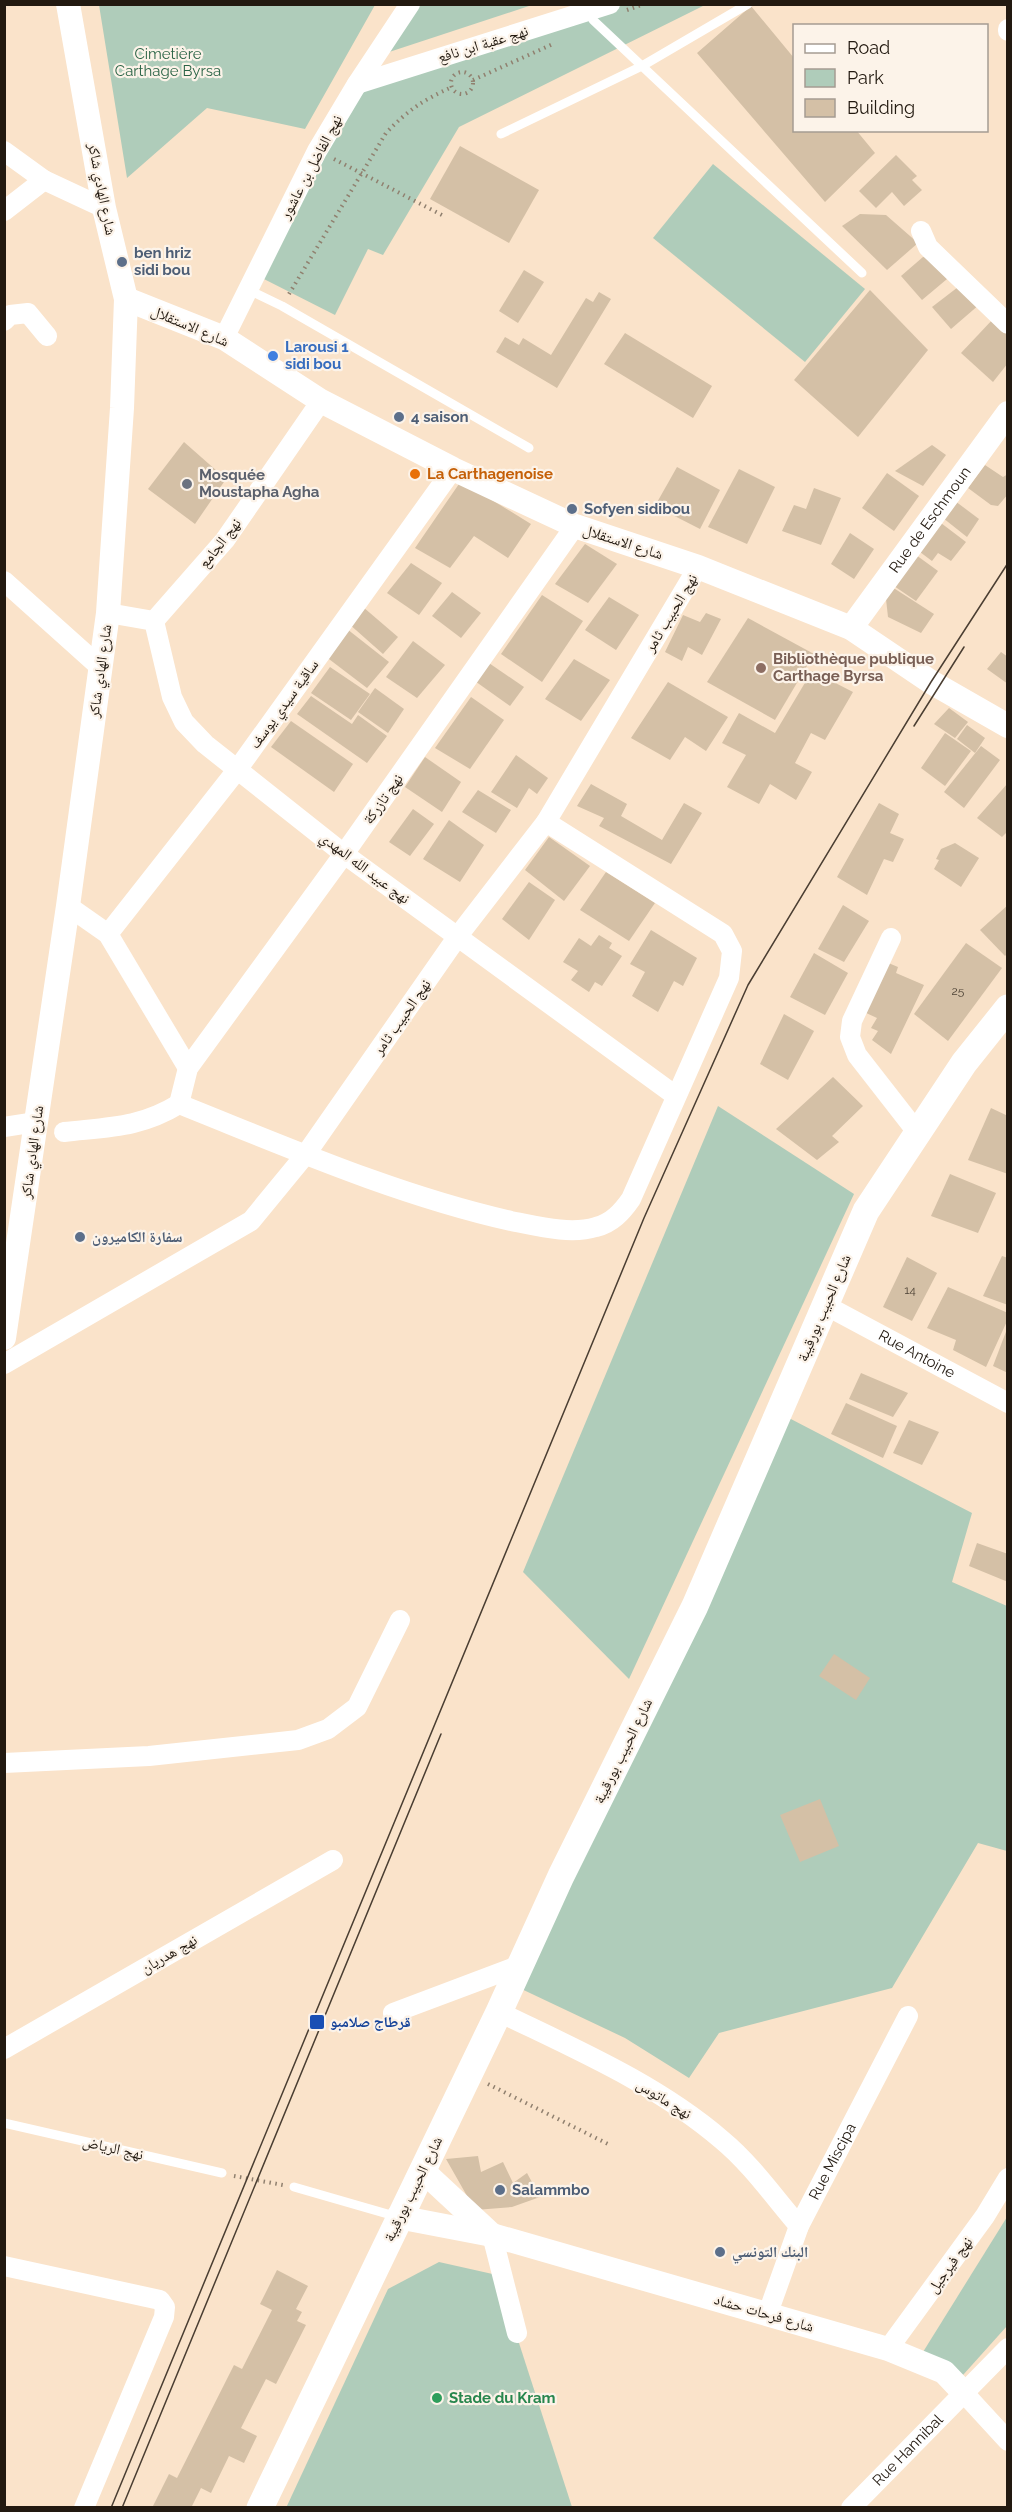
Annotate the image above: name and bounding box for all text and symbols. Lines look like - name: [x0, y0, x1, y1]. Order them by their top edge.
- street label: نهج عقبة ابن نافع: [436, 22, 531, 67]
- legend: [793, 24, 988, 132]
- text: Road: [847, 37, 890, 58]
- park label: Cimetière Carthage Byrsa: [115, 45, 221, 80]
- text: Park: [847, 67, 884, 88]
- text: Building: [847, 97, 915, 118]
- street label: نهج الفاضل بن عاشور: [276, 112, 347, 223]
- street label: شارع الهادي شاكر: [81, 140, 120, 237]
- place label: ben hriz sidi bou: [134, 244, 191, 279]
- marker: ben hriz sidi bou: [115, 255, 129, 269]
- street label: شارع الاستقلال: [148, 302, 232, 351]
- place label: Larousi 1 sidi bou: [285, 338, 349, 373]
- marker: Larousi 1 sidi bou: [266, 349, 280, 363]
- place label: 4 saison: [411, 408, 469, 426]
- marker: 4 saison: [392, 410, 406, 424]
- street label: Rue de Eschmoun: [885, 463, 975, 576]
- place label: La Carthagenoise: [427, 465, 553, 483]
- place label: Mosquée Moustapha Agha: [199, 466, 320, 501]
- marker: La Carthagenoise: [408, 467, 422, 481]
- marker: Mosquée Moustapha Agha: [180, 477, 194, 491]
- place label: Sofyen sidibou: [584, 500, 690, 518]
- marker: Sofyen sidibou: [565, 502, 579, 516]
- street label: نهج الجامع: [195, 515, 246, 572]
- street label: شارع الاستقلال: [581, 521, 665, 564]
- street label: نهج الحبيب ثامر: [640, 571, 702, 657]
- street label: شارع الهادي شاكر: [84, 623, 118, 720]
- place label: Bibliothèque publique Carthage Byrsa: [773, 650, 934, 685]
- street label: ساقية سيدي يوسف: [246, 656, 325, 754]
- marker: Bibliothèque publique Carthage Byrsa: [754, 661, 768, 675]
- street label: نهج تازركة: [359, 770, 408, 828]
- street label: نهج عبيد الله المهدي: [315, 828, 414, 910]
- street label: نهج الحبيب ثامر: [369, 976, 435, 1060]
- house number: 25: [952, 984, 965, 998]
- street label: شارع الهادي شاكر: [16, 1104, 50, 1201]
- place label: سفارة الكاميرون: [92, 1228, 182, 1246]
- marker: سفارة الكاميرون: [73, 1230, 87, 1244]
- street label: شارع الحبيب بورقيبة: [793, 1252, 856, 1365]
- house number: 14: [904, 1283, 916, 1297]
- street label: Rue Antoine: [875, 1326, 958, 1382]
- street label: شارع الحبيب بورقيبة: [590, 1695, 657, 1807]
- street label: نهج هدريان: [138, 1931, 201, 1978]
- marker: قرطاج صلامبو: [308, 2013, 326, 2031]
- place label: قرطاج صلامبو: [330, 2013, 411, 2031]
- street label: نهج ماتوس: [633, 2075, 695, 2124]
- street label: Rue Miscipa: [805, 2120, 860, 2203]
- street label: نهج الرياض: [81, 2132, 145, 2165]
- street label: شارع الحبيب بورقيبة: [380, 2133, 447, 2245]
- place label: Salammbo: [512, 2181, 590, 2199]
- marker: Salammbo: [493, 2183, 507, 2197]
- street label: نهج فيرجيل: [924, 2233, 977, 2297]
- place label: البنك التونسي: [732, 2243, 808, 2264]
- marker: البنك التونسي: [713, 2245, 727, 2259]
- street label: شارع فرحات حشاد: [712, 2290, 816, 2337]
- place label: Stade du Kram: [449, 2389, 556, 2407]
- marker: Stade du Kram: [430, 2391, 444, 2405]
- street label: Rue Hannibal: [869, 2410, 947, 2490]

